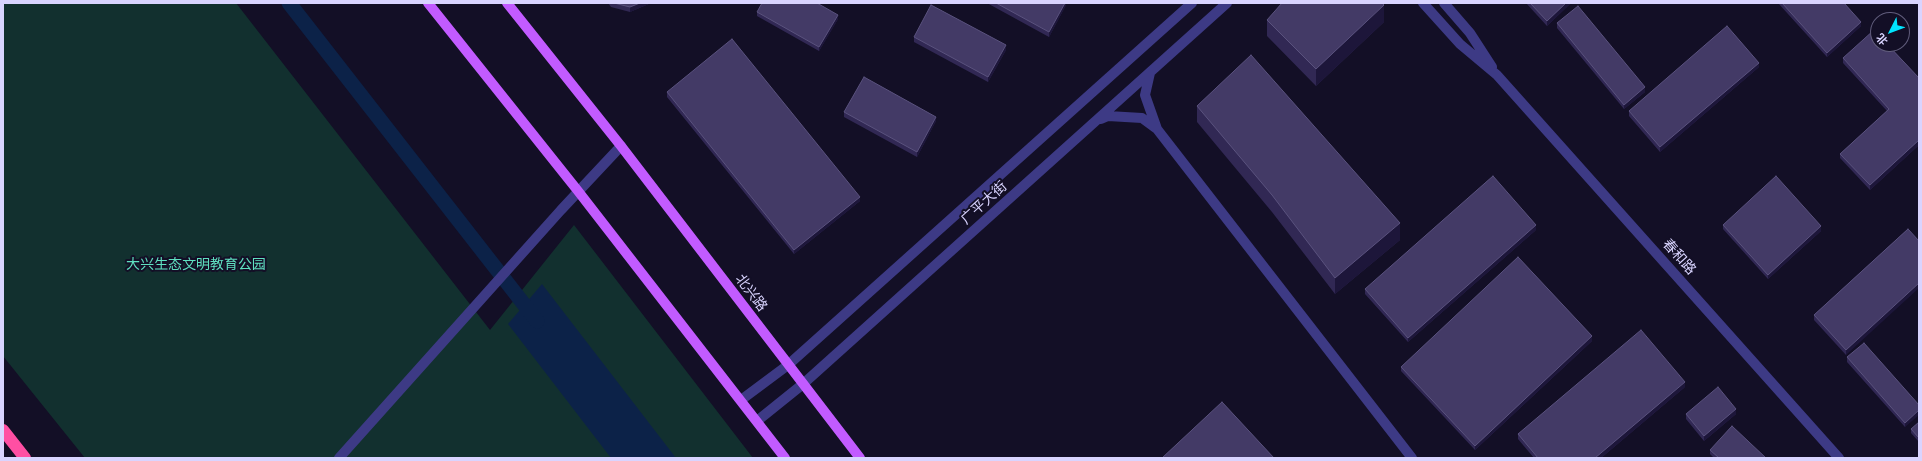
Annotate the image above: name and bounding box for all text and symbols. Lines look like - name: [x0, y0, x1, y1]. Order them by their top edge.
- north arrow: [1870, 12, 1910, 52]
- text: 北: [1873, 31, 1891, 48]
- street label: 广平大街: [958, 178, 1010, 228]
- street label: 春和路: [1659, 236, 1699, 278]
- park label: 大兴生态文明教育公园: [126, 257, 266, 273]
- street label: 北兴路: [732, 271, 770, 315]

